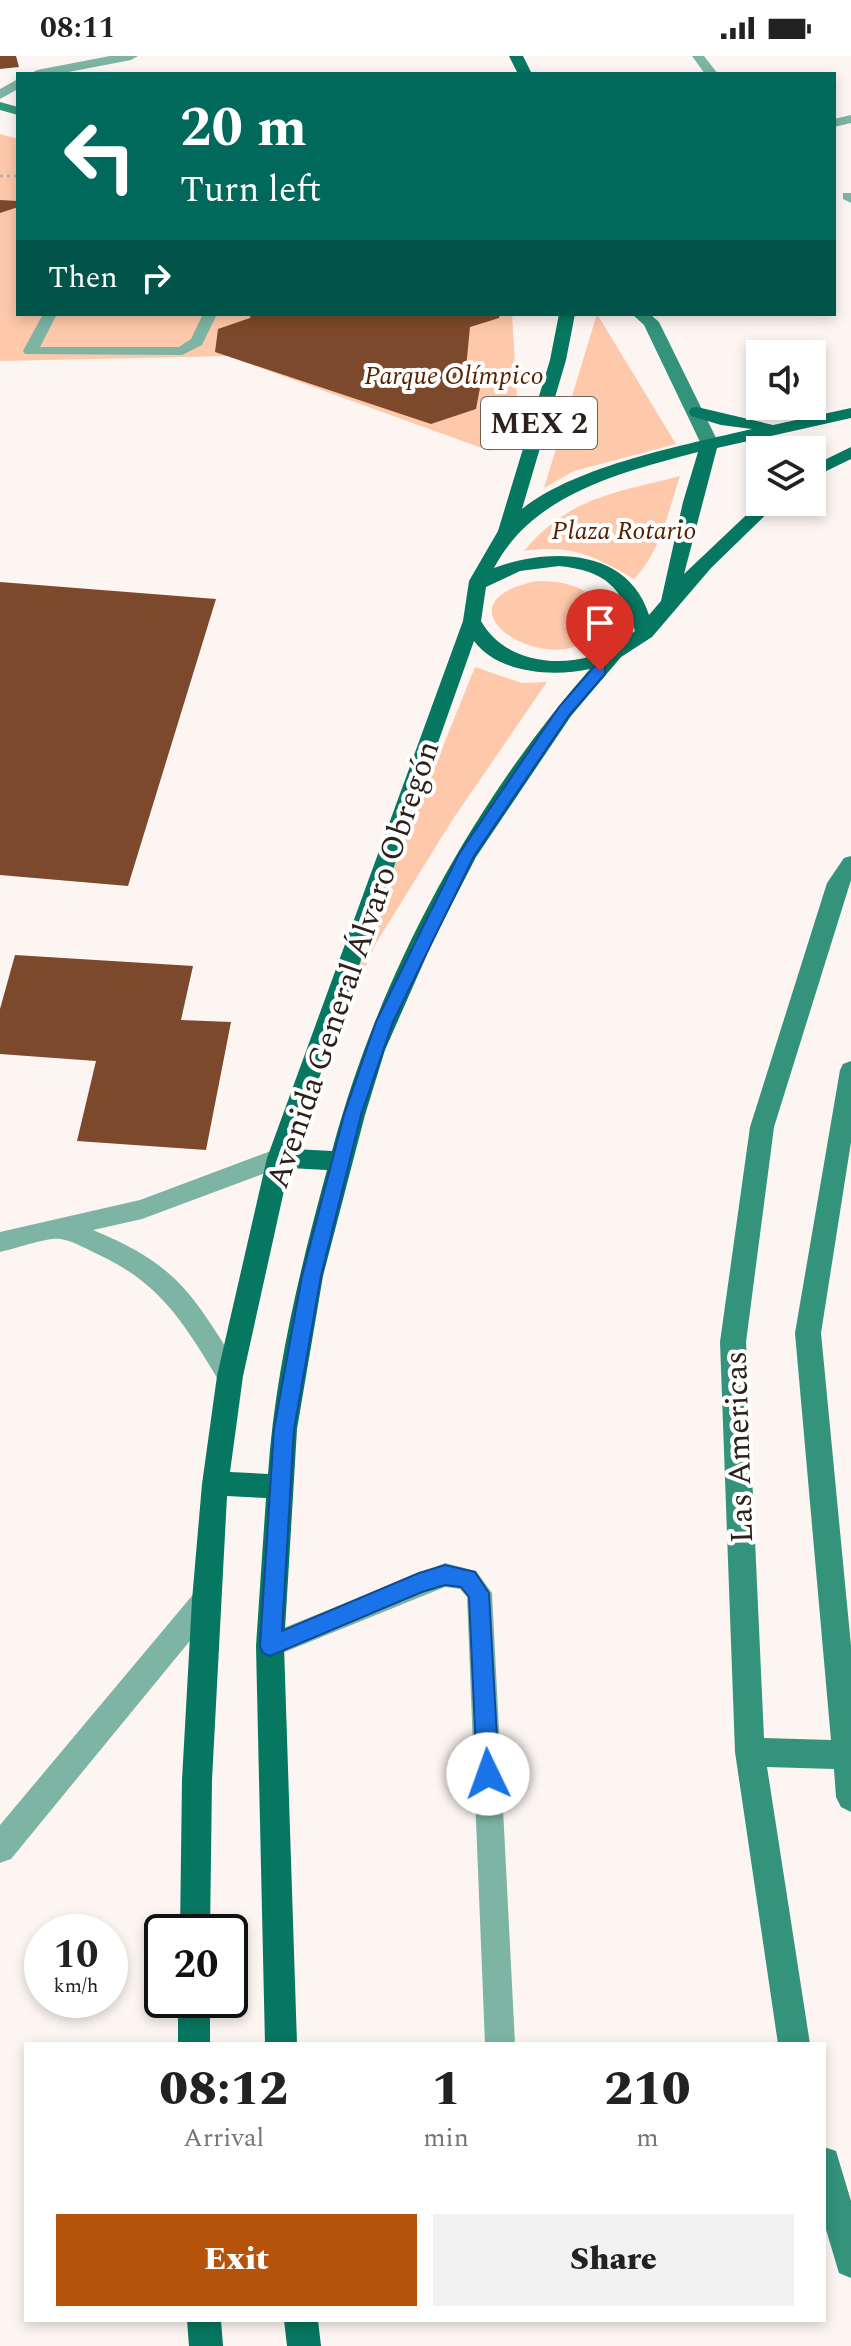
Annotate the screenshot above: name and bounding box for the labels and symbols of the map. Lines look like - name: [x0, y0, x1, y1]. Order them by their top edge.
- park label: Parque Olímpico: [364, 356, 544, 396]
- road number: MEX 2: [481, 397, 597, 449]
- park label: Plaza Rotario: [552, 511, 696, 551]
- pin: [566, 589, 634, 671]
- street label: Avenida General Álvaro Obregón: [254, 734, 453, 1195]
- street label: Las Americas: [712, 1350, 767, 1544]
- position arrow: [446, 1732, 530, 1816]
- speed limit sign: 20: [144, 1914, 248, 2018]

